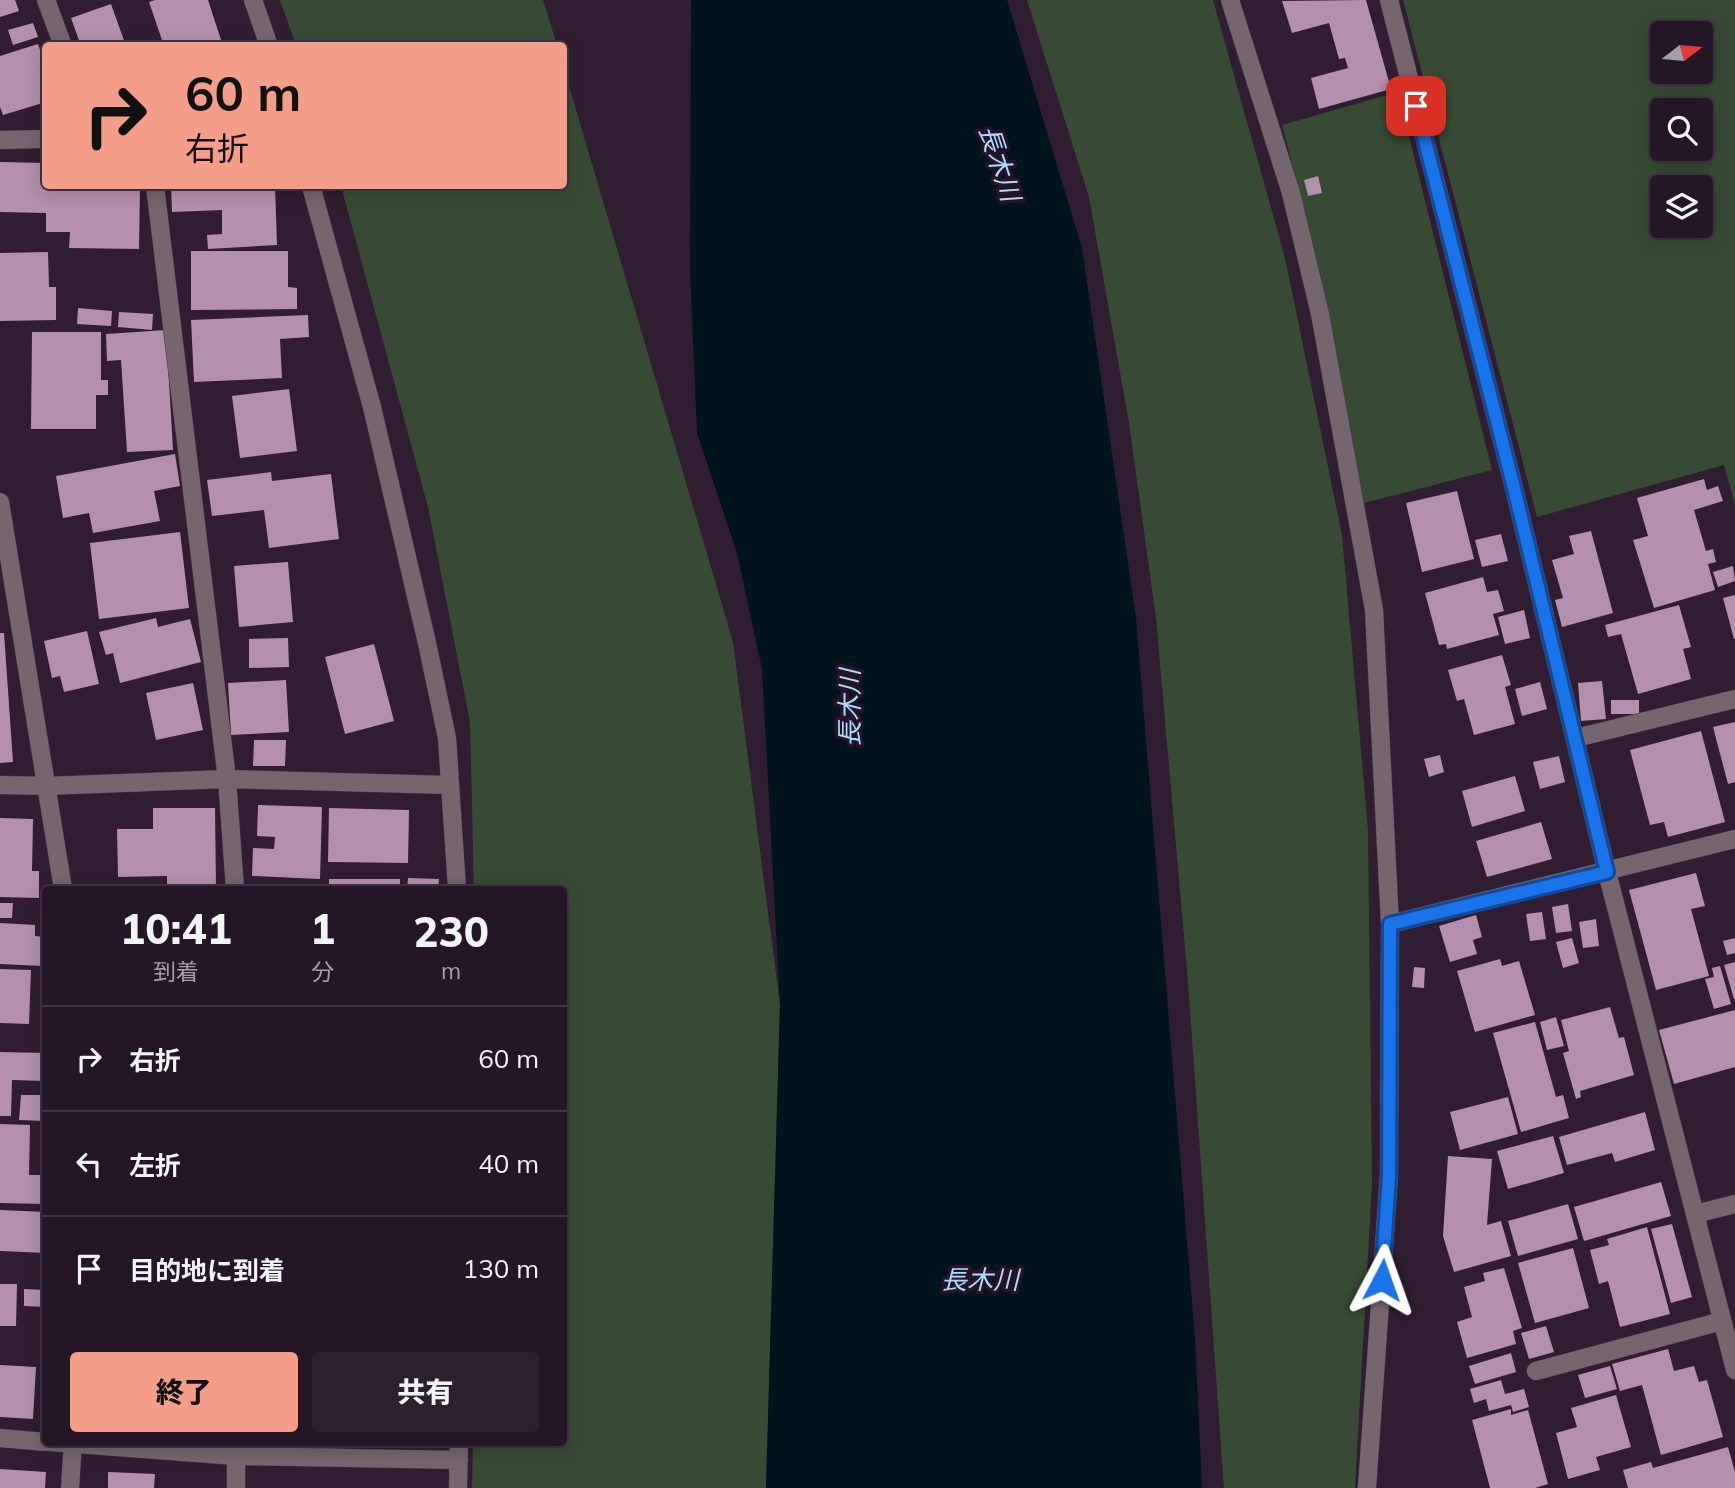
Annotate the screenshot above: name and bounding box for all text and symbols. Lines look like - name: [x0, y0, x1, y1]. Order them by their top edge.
- north arrow: [1650, 21, 1713, 84]
- map controls: [1650, 21, 1713, 238]
- text: 60 m: [185, 62, 301, 123]
- icon: right: [70, 70, 161, 161]
- pin: [1386, 76, 1446, 136]
- icon: arrive: [1397, 87, 1435, 125]
- button: search: [1650, 98, 1713, 161]
- water label: 長木川: [972, 121, 1029, 208]
- text: 右折: [185, 128, 249, 168]
- button: layers: [1650, 175, 1713, 238]
- water label: 長木川: [833, 666, 866, 747]
- text: 10:41: [120, 902, 232, 955]
- text: 1: [310, 902, 335, 955]
- text: 230: [413, 905, 489, 958]
- text: m: [441, 956, 461, 985]
- text: 到着: [153, 957, 199, 986]
- text: 分: [311, 957, 334, 986]
- icon: right: [70, 1040, 108, 1078]
- text: 60 m: [478, 1042, 539, 1075]
- text: 右折: [129, 1044, 181, 1077]
- icon: left: [70, 1145, 108, 1183]
- text: 40 m: [478, 1147, 539, 1180]
- text: 左折: [129, 1149, 181, 1182]
- position arrow: [1345, 1243, 1419, 1317]
- icon: arrive: [70, 1250, 108, 1288]
- text: 130 m: [463, 1252, 539, 1285]
- text: 目的地に到着: [129, 1254, 285, 1287]
- water label: 長木川: [941, 1263, 1022, 1296]
- button: 終了: [70, 1352, 298, 1432]
- button: 共有: [312, 1352, 539, 1432]

